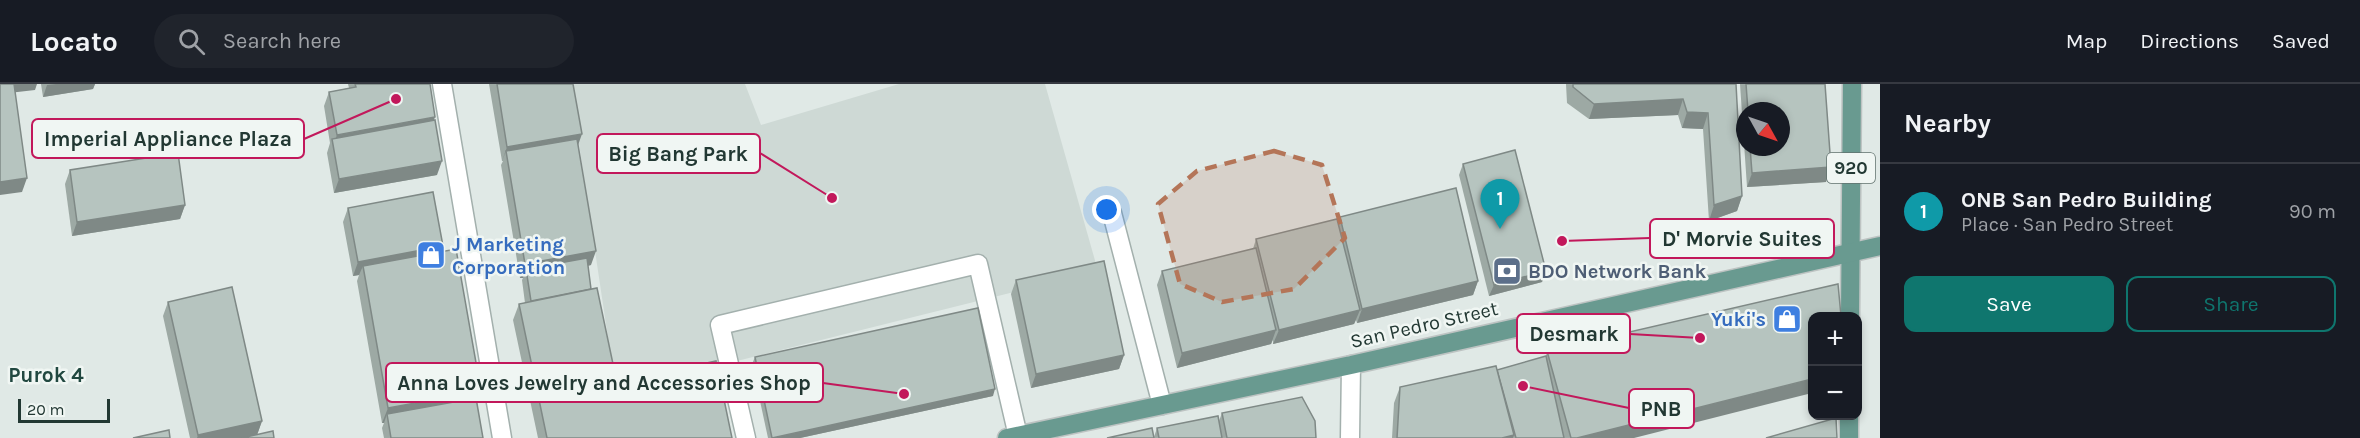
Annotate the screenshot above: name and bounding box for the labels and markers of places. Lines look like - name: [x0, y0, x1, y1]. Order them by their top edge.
- callout: Imperial Appliance Plaza: [32, 119, 304, 158]
- callout: Big Bang Park: [597, 134, 760, 173]
- pin: 1: [1480, 180, 1520, 229]
- callout: D' Morvie Suites: [1650, 219, 1834, 258]
- place label: J Marketing Corporation: [452, 233, 565, 279]
- shop icon: J Marketing Corporation: [415, 239, 447, 271]
- bank icon: BDO Network Bank: [1491, 255, 1523, 287]
- place label: BDO Network Bank: [1528, 260, 1707, 283]
- shop icon: Yuki's: [1771, 303, 1803, 335]
- place label: Yuki's: [1711, 308, 1766, 331]
- callout: Desmark: [1517, 314, 1630, 353]
- callout: Anna Loves Jewelry and Accessories Shop: [386, 363, 823, 402]
- callout: PNB: [1629, 389, 1694, 428]

